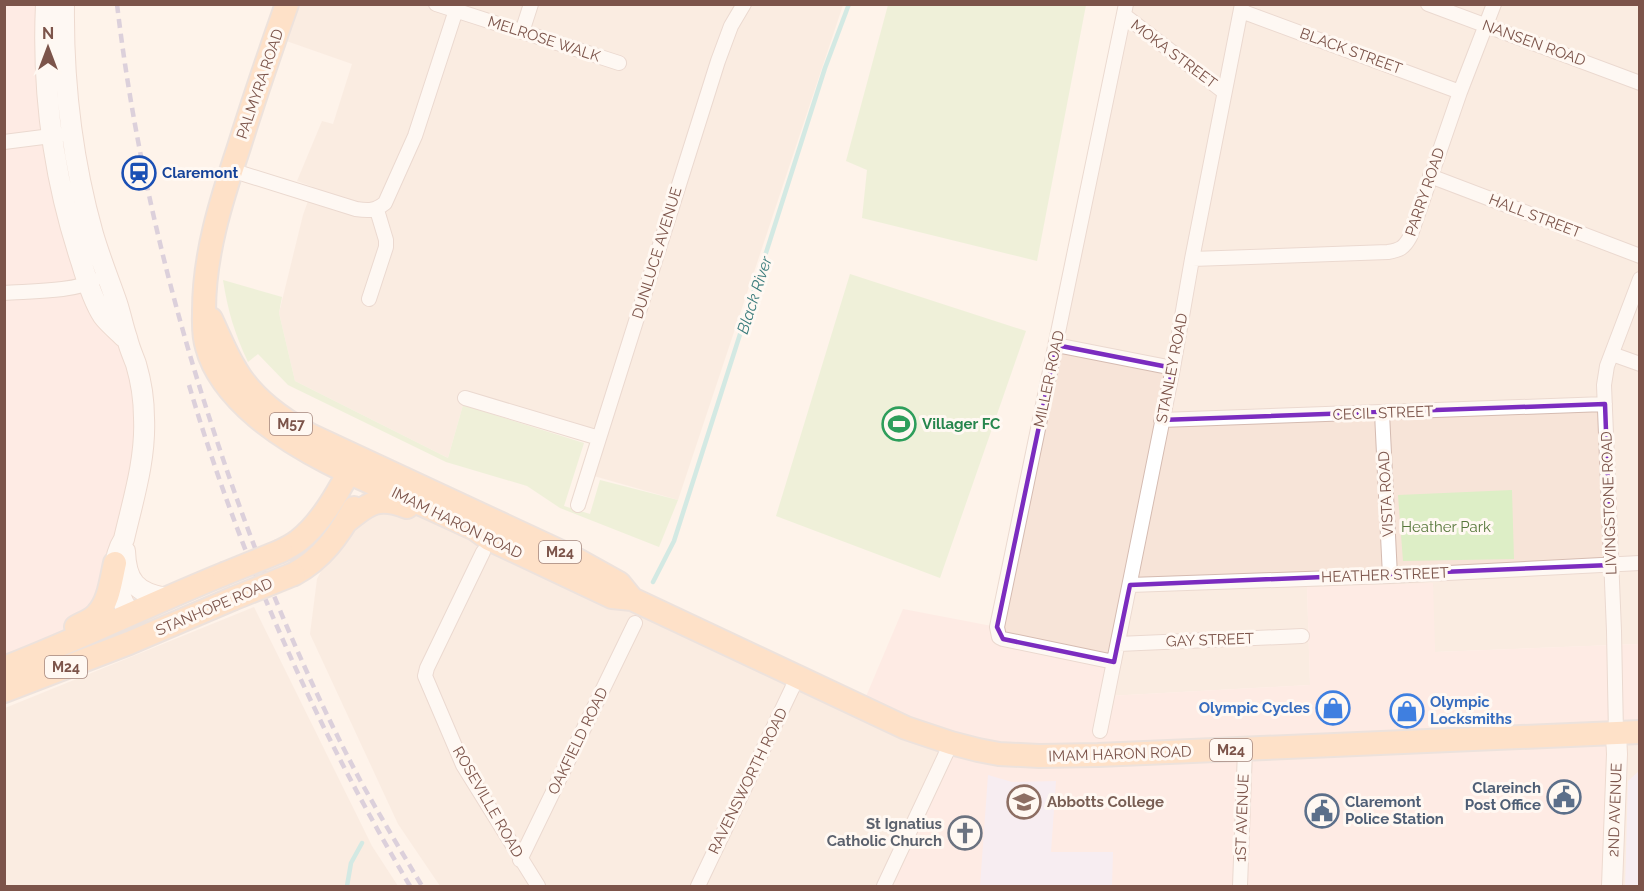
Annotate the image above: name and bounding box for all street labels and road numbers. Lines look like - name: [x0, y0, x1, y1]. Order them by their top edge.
- street label: MELROSE WALK: [486, 12, 603, 66]
- street label: MOKA STREET: [1127, 16, 1221, 92]
- street label: NANSEN ROAD: [1480, 16, 1588, 70]
- street label: BLACK STREET: [1297, 24, 1405, 78]
- street label: PALMYRA ROAD: [233, 26, 287, 141]
- street label: PARRY ROAD: [1401, 145, 1449, 239]
- street label: DUNLUCE AVENUE: [628, 185, 686, 321]
- street label: HALL STREET: [1486, 190, 1584, 242]
- street label: STANLEY ROAD: [1153, 311, 1192, 424]
- street label: MILLER ROAD: [1030, 329, 1068, 429]
- street label: CECIL STREET: [1332, 402, 1434, 424]
- road number: M57: [270, 413, 312, 435]
- street label: LIVINGSTONE ROAD: [1597, 431, 1621, 575]
- street label: VISTA ROAD: [1375, 450, 1397, 537]
- street label: IMAM HARON ROAD: [389, 484, 526, 563]
- road number: M24: [539, 541, 581, 563]
- street label: HEATHER STREET: [1321, 564, 1449, 586]
- street label: STANHOPE ROAD: [153, 574, 275, 640]
- street label: GAY STREET: [1166, 629, 1254, 651]
- road number: M24: [45, 656, 87, 678]
- street label: OAKFIELD ROAD: [544, 684, 612, 798]
- street label: RAVENSWORTH ROAD: [705, 705, 791, 857]
- road number: M24: [1210, 739, 1252, 761]
- street label: IMAM HARON ROAD: [1048, 742, 1192, 765]
- street label: ROSEVILLE ROAD: [449, 743, 527, 861]
- street label: 2ND AVENUE: [1604, 763, 1626, 857]
- street label: 1ST AVENUE: [1231, 774, 1253, 862]

